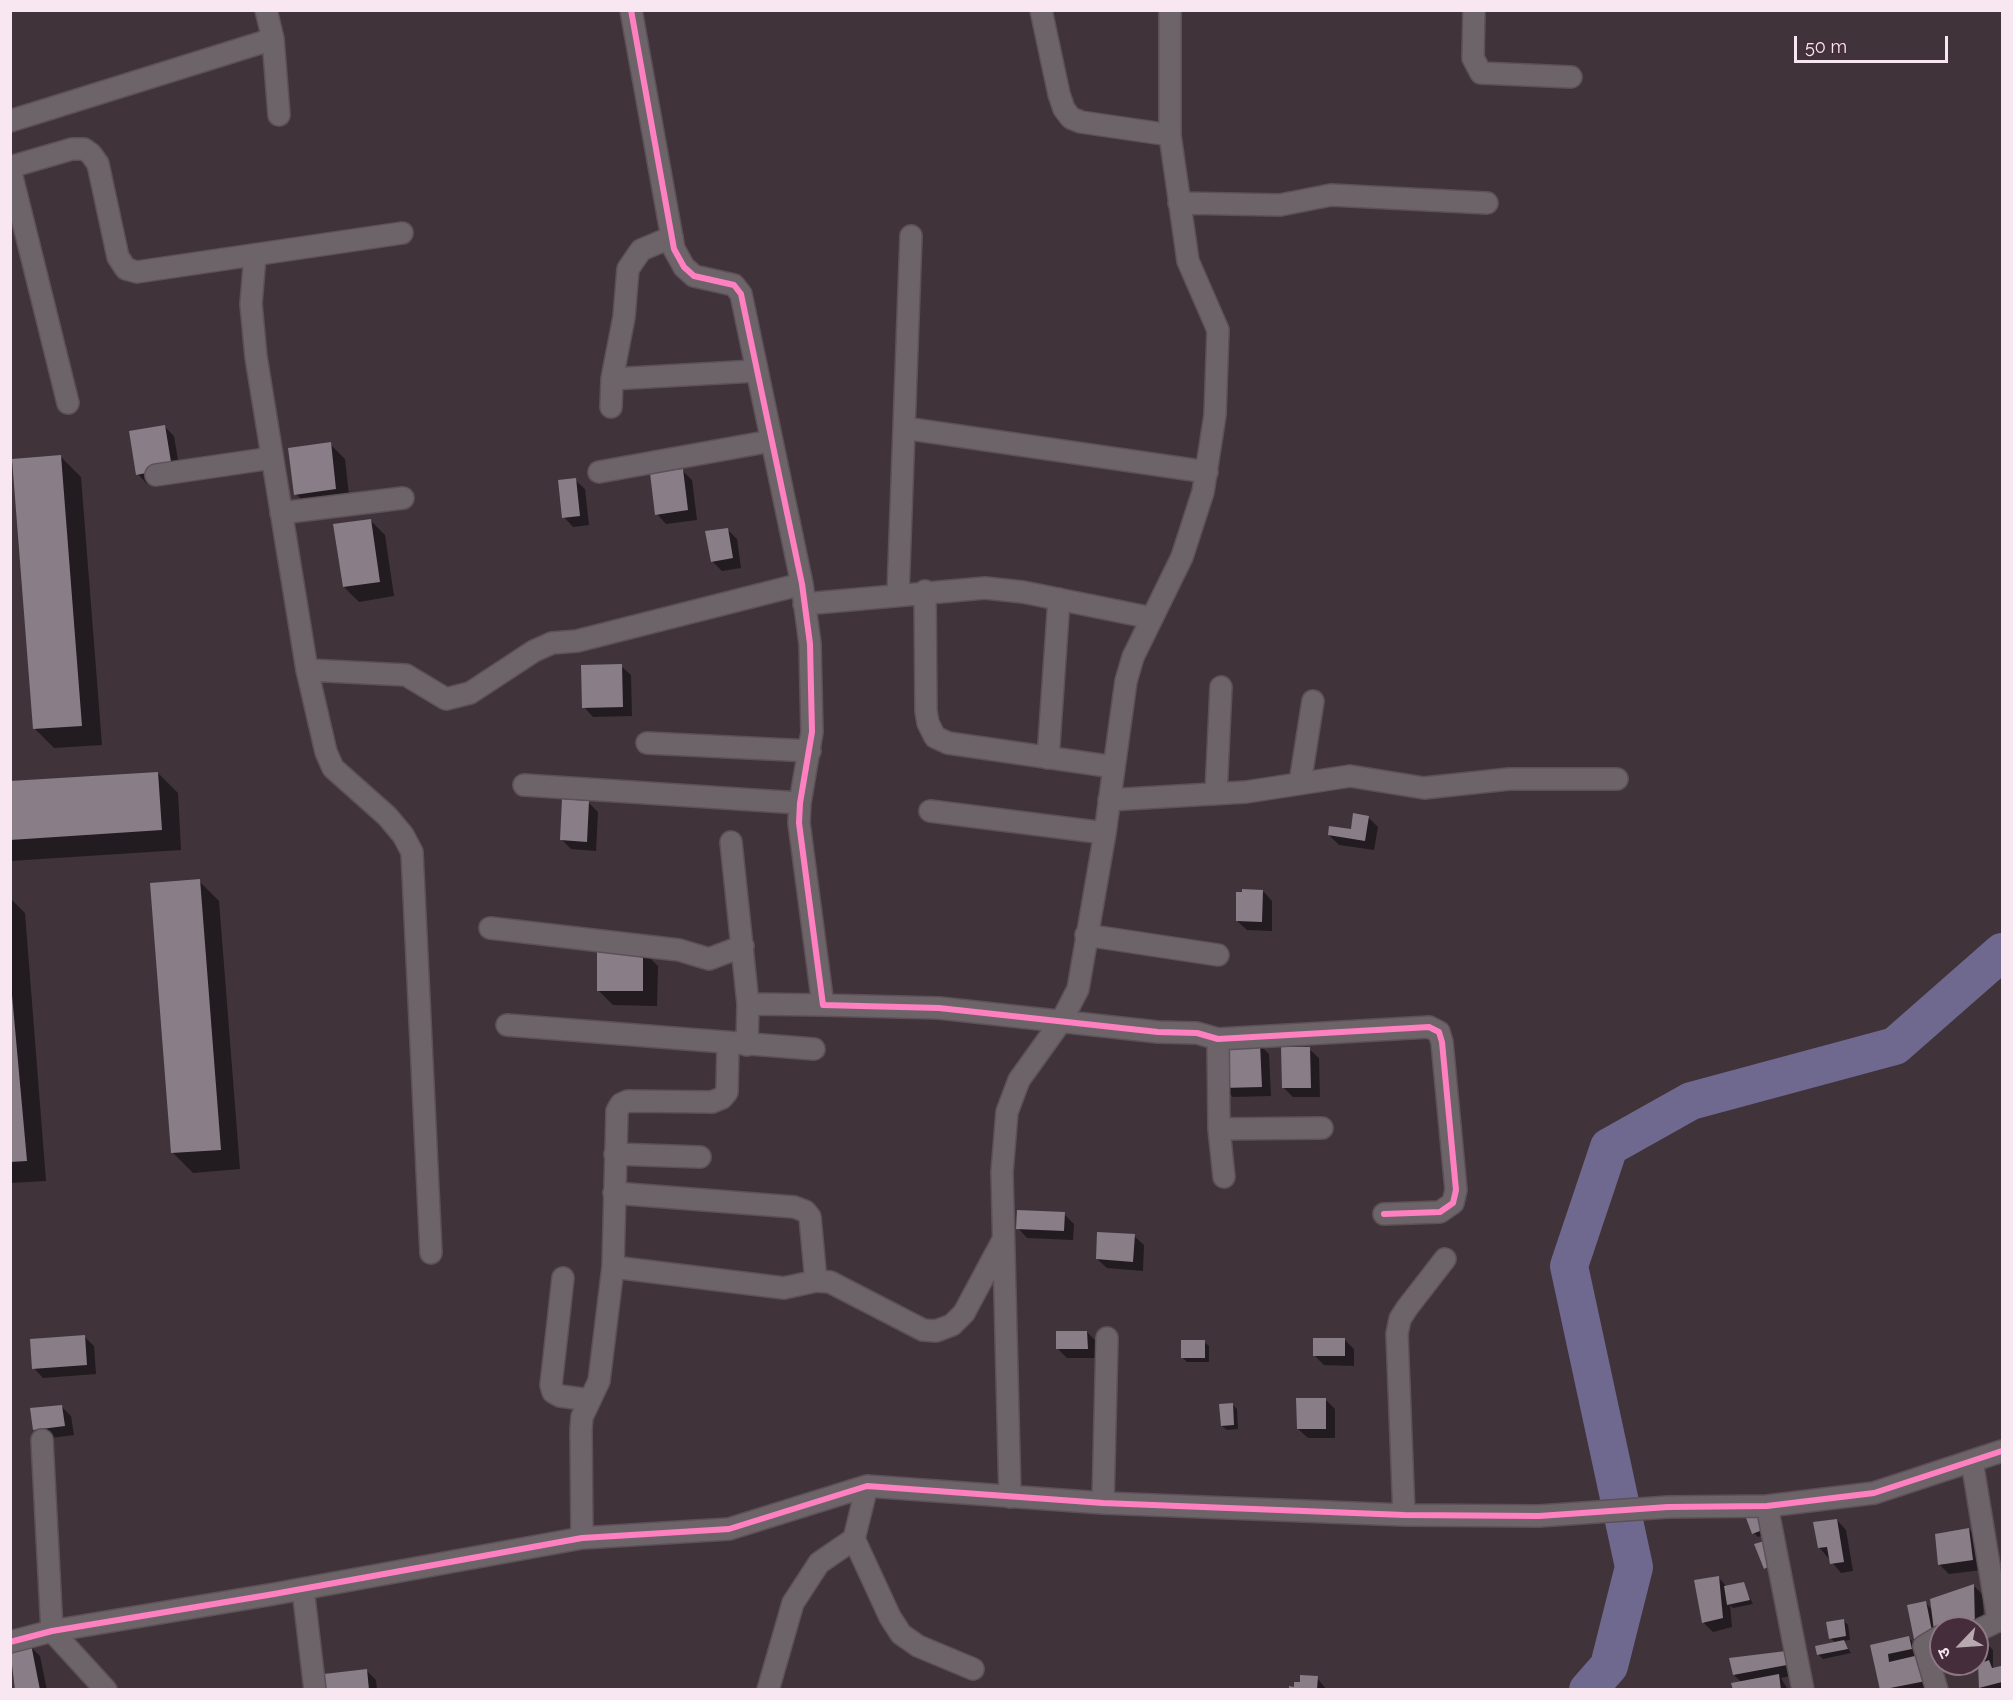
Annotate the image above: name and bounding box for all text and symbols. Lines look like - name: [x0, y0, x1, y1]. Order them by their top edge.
- scale bar: [1797, 24, 1952, 62]
- text: 50 m: [1805, 36, 1847, 57]
- north arrow: [1929, 1616, 1989, 1676]
- text: उ: [1933, 1645, 1955, 1661]

